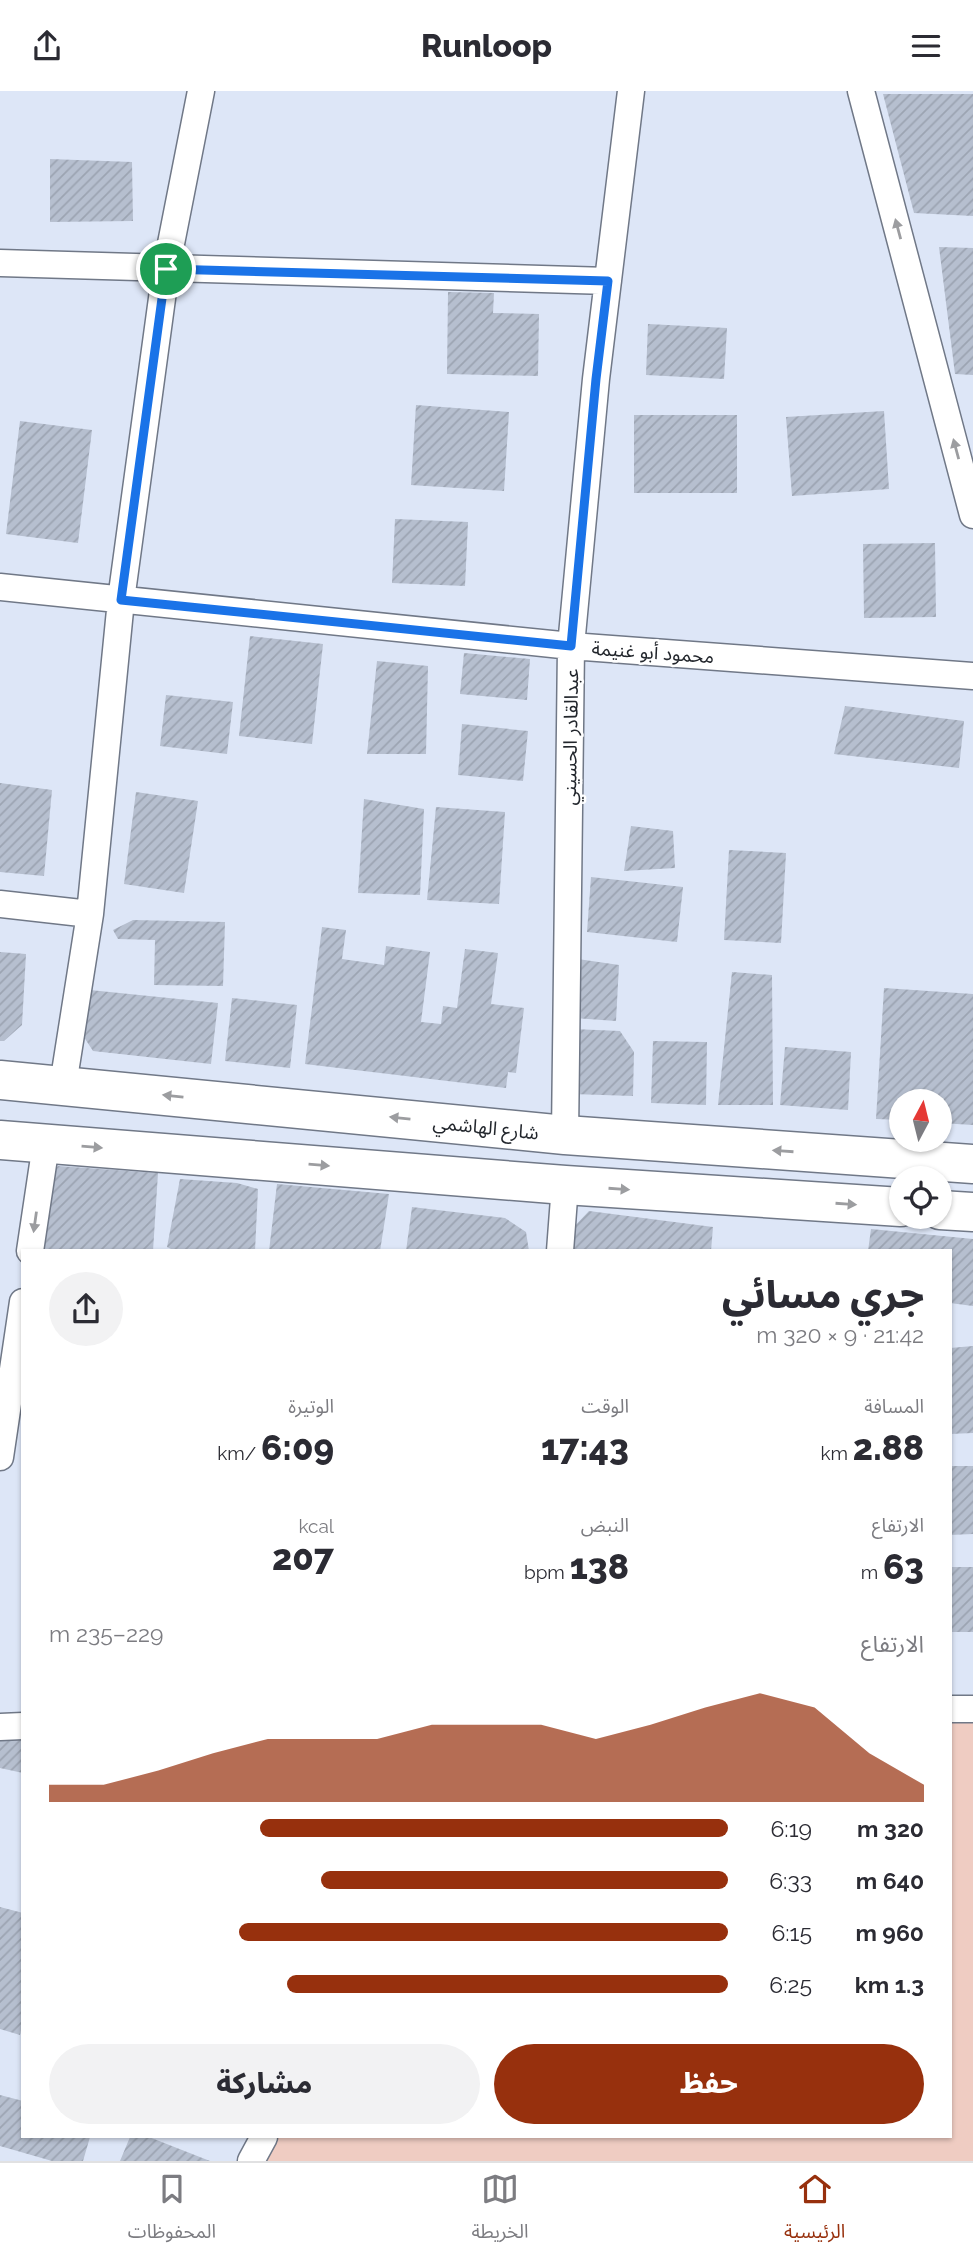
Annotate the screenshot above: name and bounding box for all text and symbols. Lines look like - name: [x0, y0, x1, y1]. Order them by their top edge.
- icon: share: [28, 27, 66, 65]
- text: Runloop: [421, 27, 552, 64]
- icon: menu: [907, 27, 945, 65]
- one-way arrow: [892, 218, 903, 240]
- pin: [136, 239, 196, 299]
- icon: arrive: [147, 250, 185, 288]
- one-way arrow: [950, 438, 960, 459]
- street label: محمود أبو غنيمة: [591, 637, 715, 668]
- street label: عبدالقادر الحسيني: [558, 668, 587, 806]
- north arrow: [889, 1089, 952, 1151]
- map controls: [889, 1089, 952, 1229]
- one-way arrow: [162, 1090, 184, 1101]
- street label: شارع الهاشمي: [431, 1111, 540, 1148]
- one-way arrow: [388, 1113, 410, 1124]
- one-way arrow: [82, 1142, 104, 1153]
- one-way arrow: [772, 1145, 794, 1156]
- one-way arrow: [308, 1160, 330, 1171]
- button: locate: [889, 1166, 952, 1229]
- one-way arrow: [609, 1183, 631, 1194]
- one-way arrow: [836, 1199, 858, 1210]
- one-way arrow: [29, 1211, 40, 1233]
- button: share: [49, 1272, 123, 1346]
- text: جري مسائي: [722, 1272, 924, 1317]
- text: 21:42 · 9 × 320 m: [756, 1321, 924, 1348]
- text: الوتيرة: [288, 1395, 334, 1417]
- text: الوقت: [581, 1395, 629, 1417]
- text: المسافة: [864, 1395, 924, 1417]
- text: 6:09: [261, 1427, 334, 1468]
- text: 17:43: [541, 1427, 629, 1468]
- text: 2.88: [853, 1427, 924, 1468]
- text: /km: [217, 1442, 261, 1464]
- text: km: [820, 1442, 853, 1464]
- text: النبض: [581, 1514, 629, 1536]
- text: الارتفاع: [872, 1514, 924, 1536]
- text: kcal: [298, 1515, 334, 1537]
- text: 207: [272, 1537, 334, 1578]
- text: 138: [570, 1546, 629, 1587]
- text: 63: [883, 1546, 924, 1587]
- text: bpm: [524, 1561, 570, 1583]
- text: m: [861, 1561, 883, 1583]
- text: 229–235 m: [49, 1620, 163, 1647]
- text: الارتفاع: [861, 1630, 924, 1657]
- text: 6:19: [770, 1815, 812, 1842]
- text: 320 m: [857, 1815, 924, 1842]
- text: 6:33: [769, 1867, 812, 1894]
- text: 640 m: [856, 1867, 924, 1894]
- text: 6:15: [771, 1919, 812, 1946]
- text: 960 m: [855, 1919, 924, 1946]
- text: 6:25: [769, 1971, 812, 1998]
- text: 1.3 km: [855, 1971, 924, 1998]
- button: مشاركة: [49, 2044, 480, 2124]
- button: حفظ: [494, 2044, 924, 2124]
- tab: المحفوظات: [128, 2170, 216, 2252]
- tab: الخريطة: [472, 2170, 529, 2252]
- tab: الرئيسية: [784, 2170, 845, 2252]

